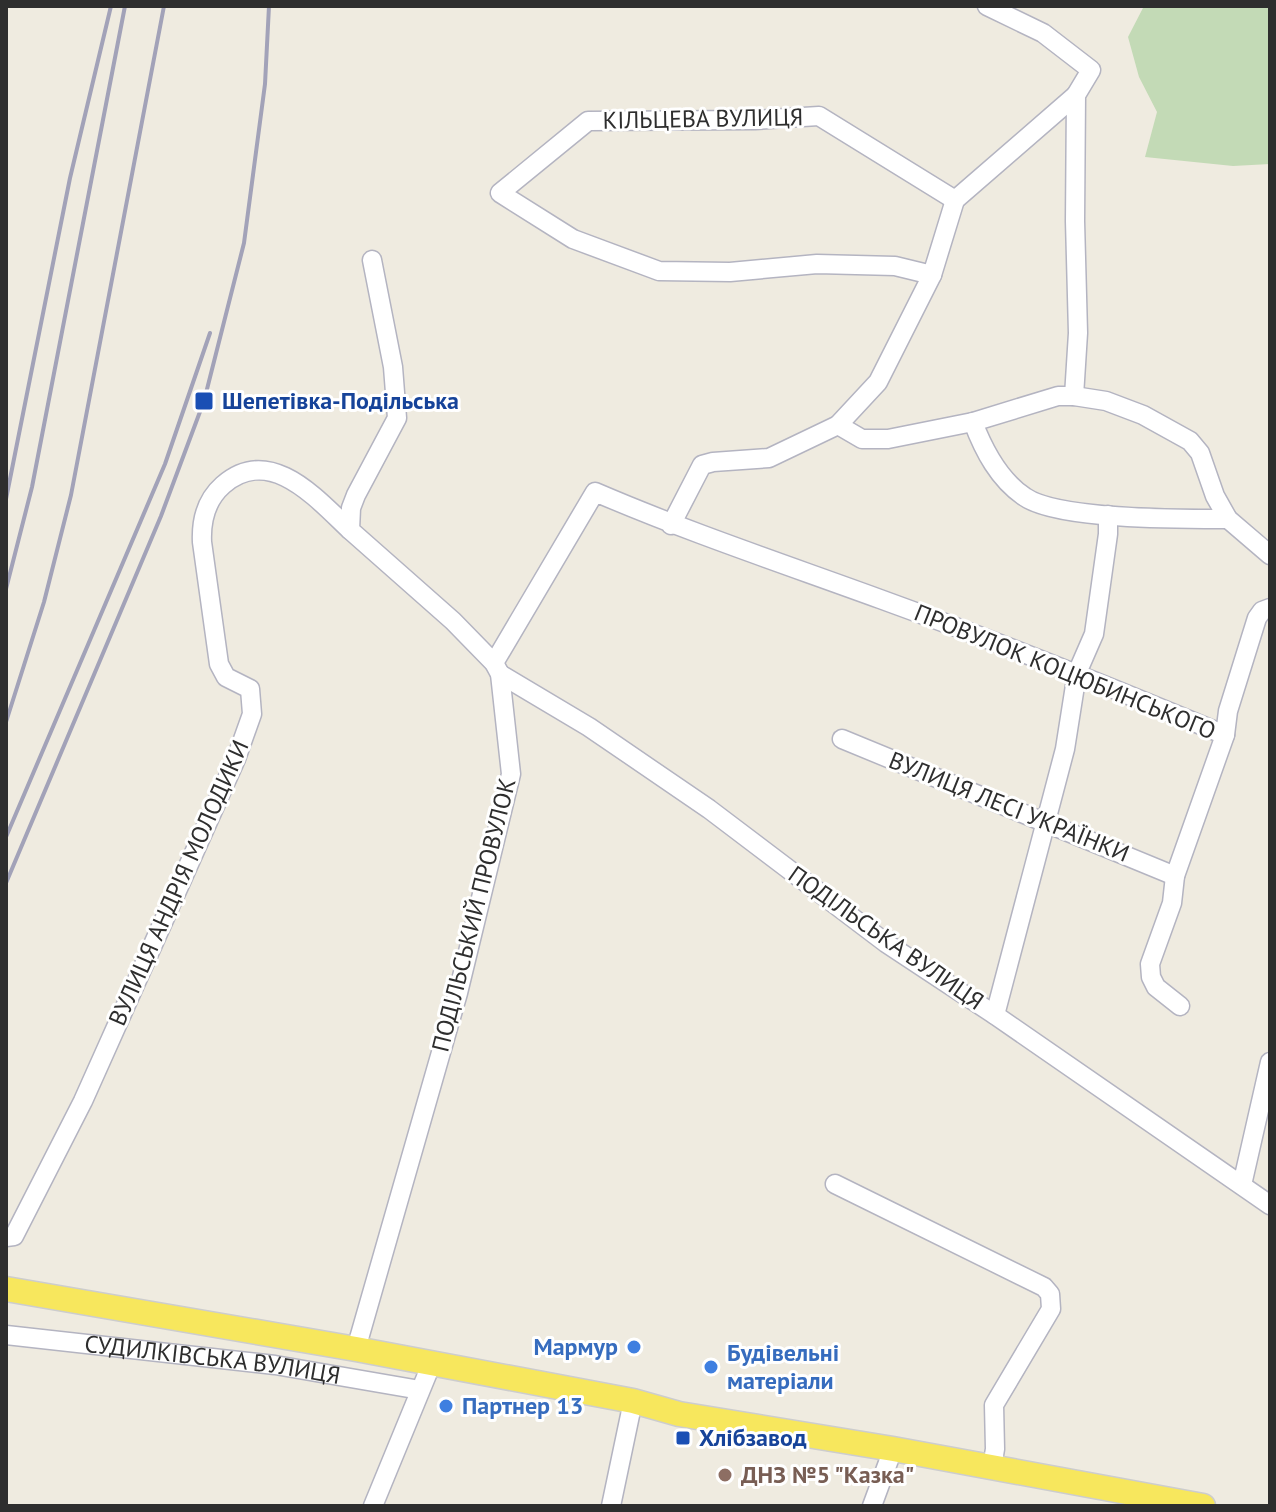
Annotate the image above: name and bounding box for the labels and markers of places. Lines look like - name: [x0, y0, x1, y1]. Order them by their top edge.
- place label: Шепетівка-Подільська: [222, 385, 459, 416]
- marker: Шепетівка-Подільська: [193, 390, 215, 412]
- place label: Мармур: [534, 1331, 618, 1362]
- place label: Будівельні матеріали: [727, 1337, 839, 1396]
- marker: Мармур: [625, 1338, 643, 1356]
- marker: Будівельні матеріали: [702, 1358, 720, 1376]
- place label: Партнер 13: [462, 1390, 583, 1421]
- marker: Партнер 13: [437, 1397, 455, 1415]
- place label: Хлібзавод: [699, 1422, 807, 1453]
- marker: Хлібзавод: [674, 1429, 692, 1447]
- place label: ДНЗ №5 "Казка": [741, 1459, 914, 1490]
- marker: ДНЗ №5 "Казка": [716, 1466, 734, 1484]

